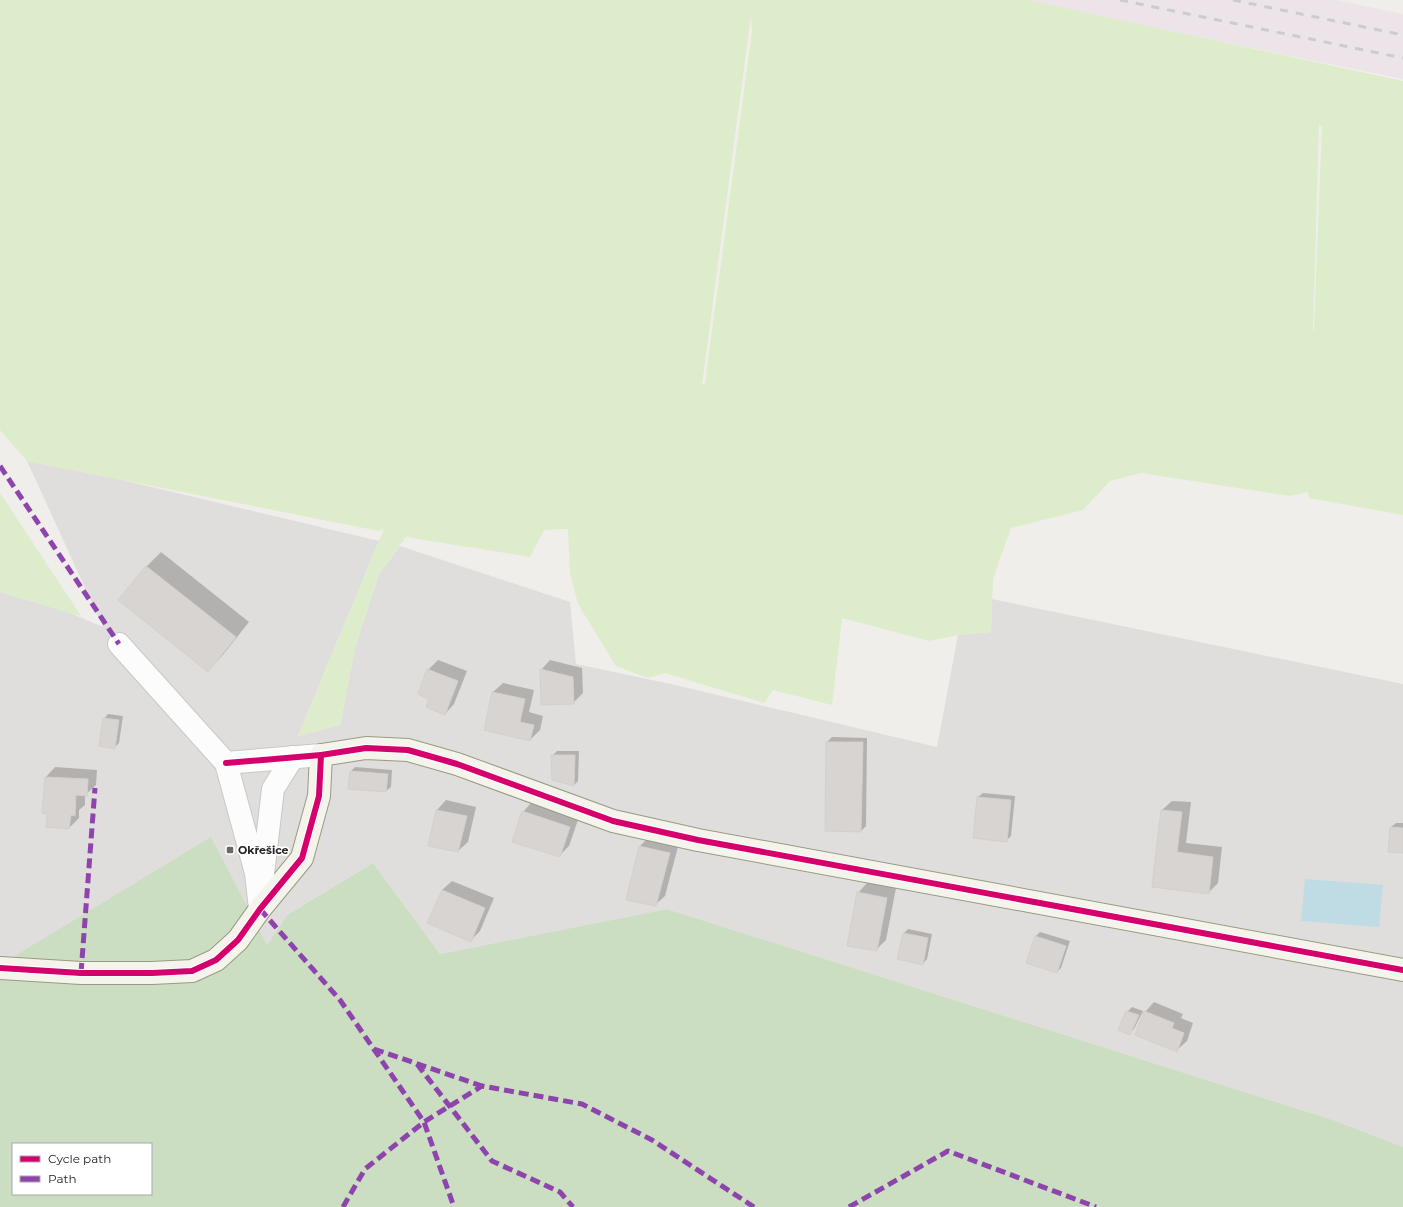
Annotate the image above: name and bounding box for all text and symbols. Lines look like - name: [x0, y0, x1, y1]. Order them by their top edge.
- place label: Okřešice: [238, 843, 289, 857]
- marker: Okřešice: [225, 845, 235, 855]
- legend: [12, 1143, 152, 1195]
- text: Cycle path: [48, 1151, 111, 1166]
- text: Path: [48, 1171, 77, 1186]

